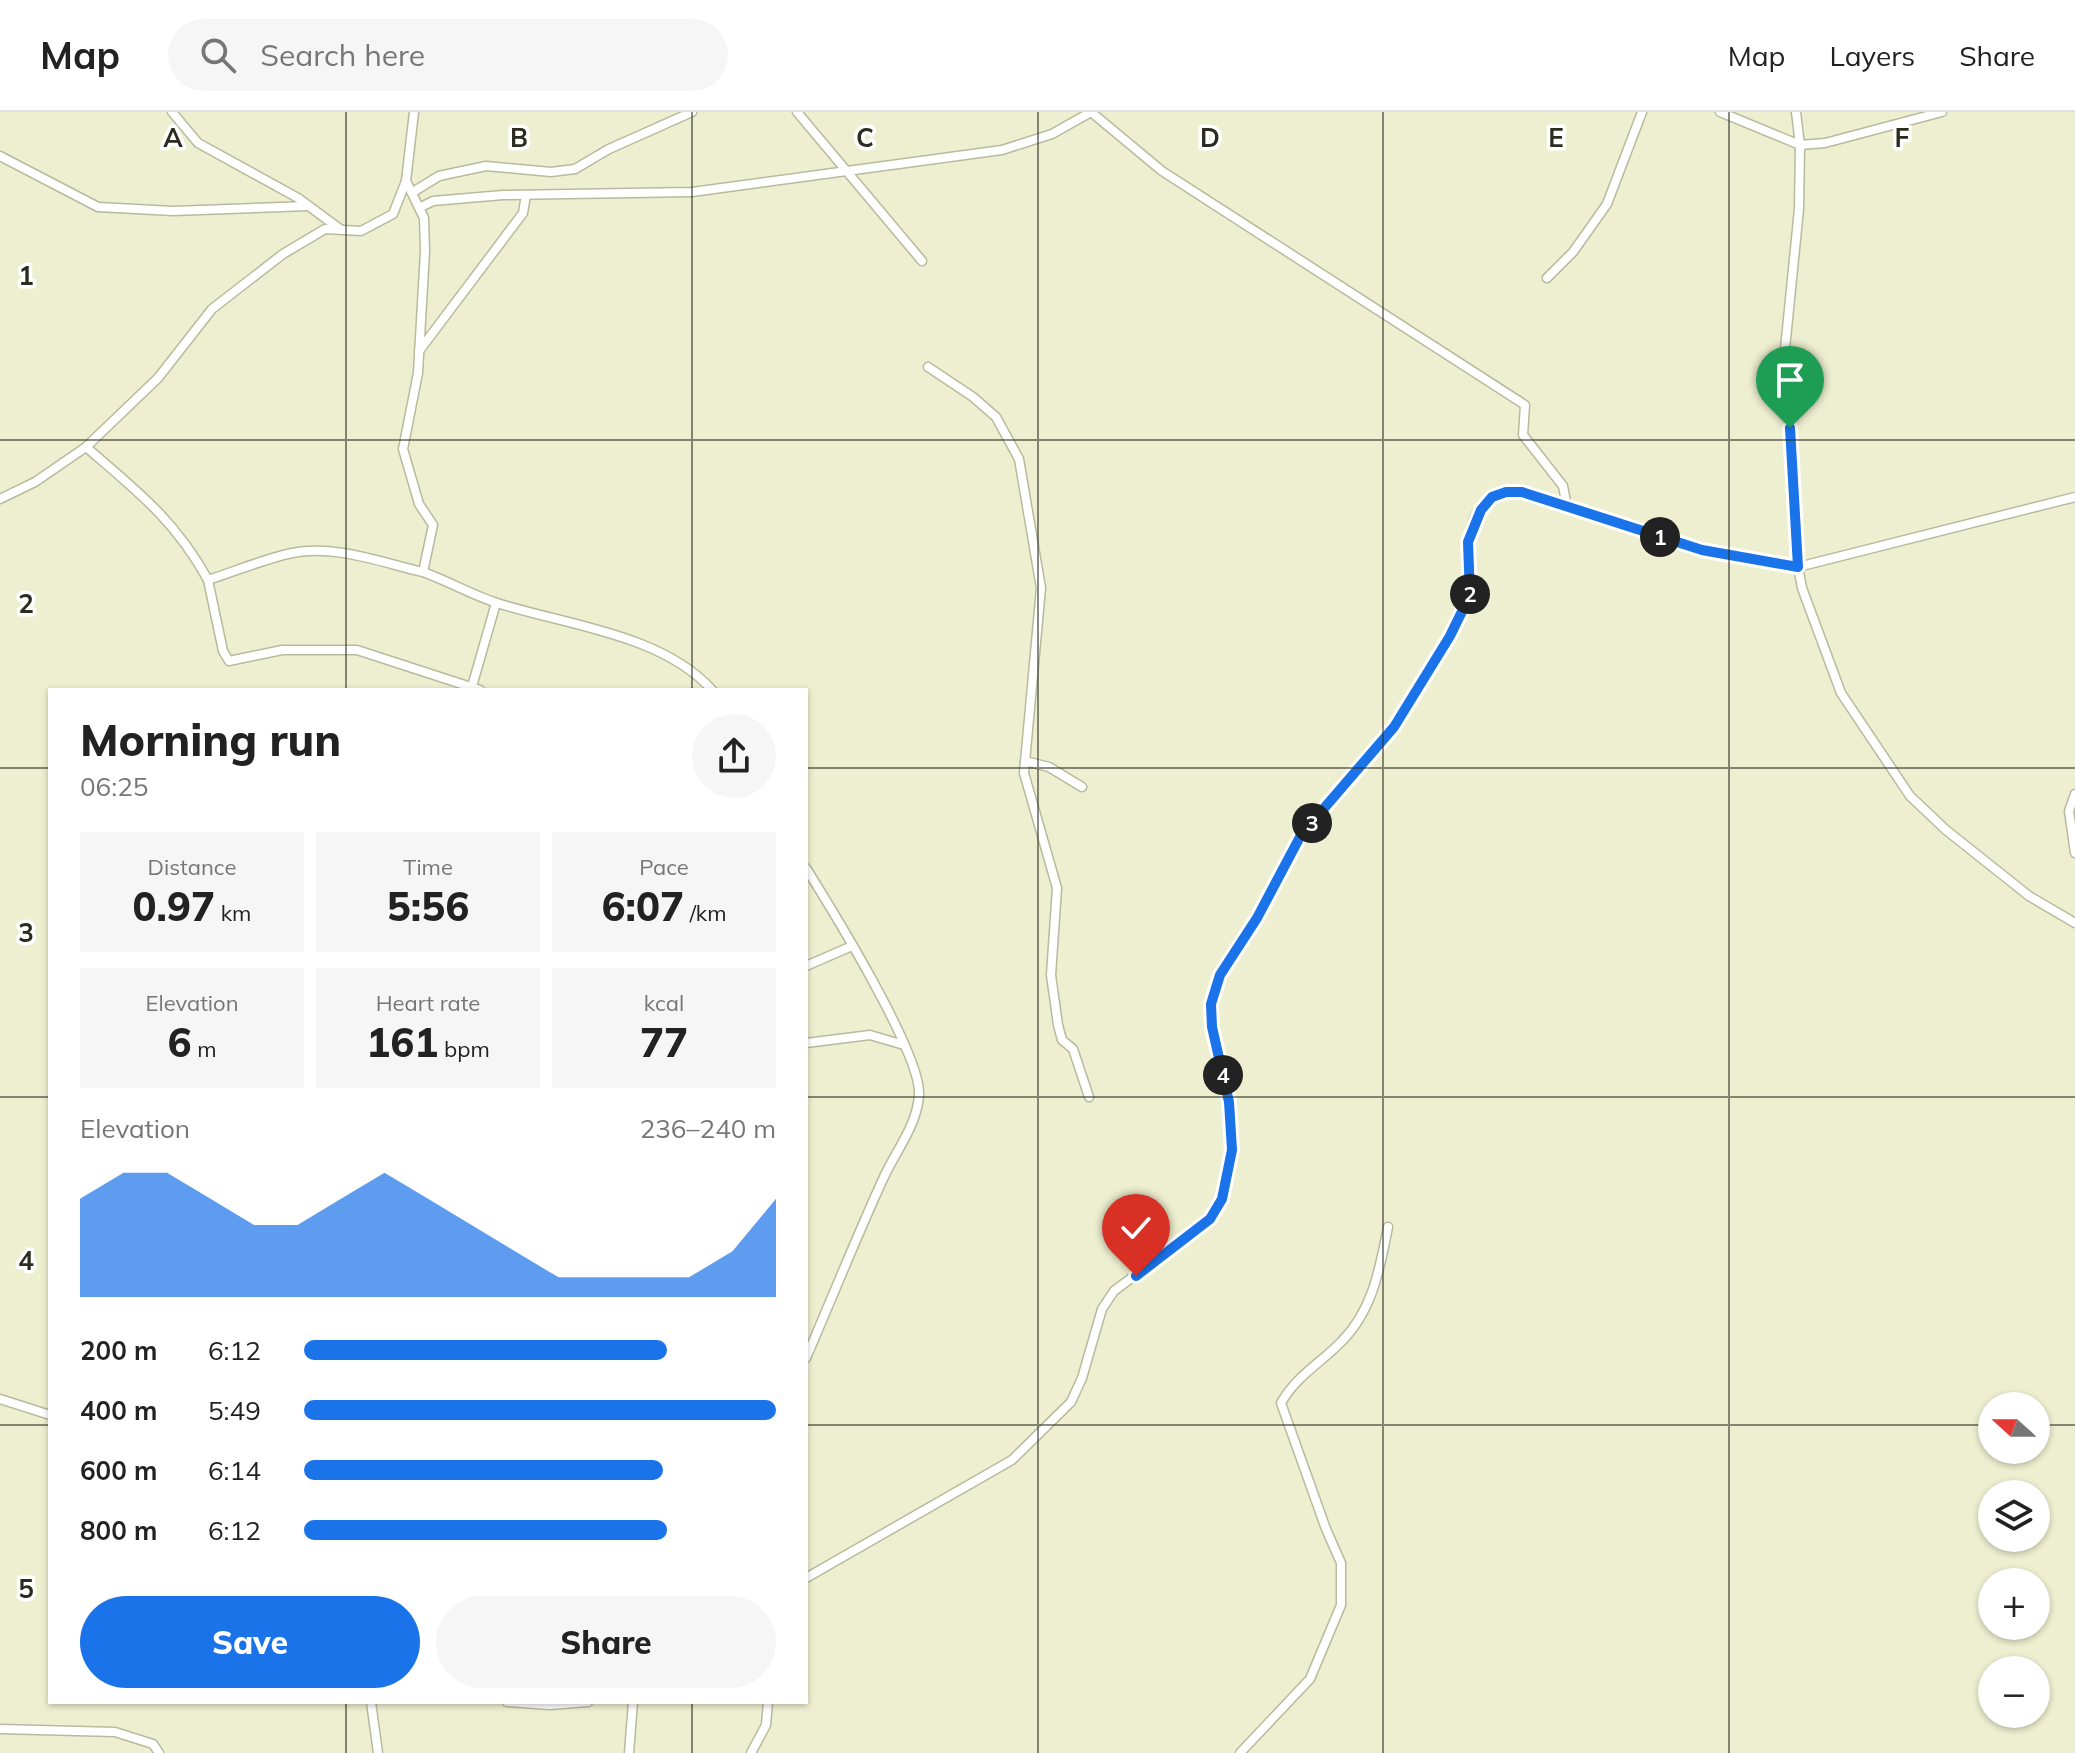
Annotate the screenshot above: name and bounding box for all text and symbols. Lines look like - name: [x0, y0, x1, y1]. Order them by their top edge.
- search box: [168, 19, 728, 91]
- text: Map: [40, 31, 120, 79]
- icon: search: [196, 33, 240, 77]
- text: Search here: [260, 36, 425, 74]
- text: Map: [1728, 38, 1785, 73]
- text: Layers: [1829, 38, 1915, 73]
- text: Share: [1959, 38, 2035, 73]
- text: A: [163, 121, 183, 154]
- text: B: [510, 121, 528, 154]
- text: C: [856, 121, 874, 154]
- text: D: [1200, 121, 1220, 154]
- text: E: [1548, 121, 1564, 154]
- text: F: [1895, 121, 1910, 154]
- text: 1: [18, 259, 34, 292]
- pin: [1756, 346, 1824, 428]
- icon: arrive: [1768, 358, 1812, 402]
- pin: 1: [1640, 517, 1680, 557]
- text: 1: [1653, 523, 1667, 551]
- pin: 2: [1450, 574, 1490, 614]
- text: 2: [1463, 580, 1477, 608]
- text: 2: [18, 587, 34, 620]
- text: Morning run: [80, 712, 341, 767]
- button: share: [692, 714, 776, 798]
- text: 06:25: [80, 770, 148, 803]
- pin: 3: [1292, 803, 1332, 843]
- text: 3: [1305, 809, 1319, 837]
- text: Distance: [148, 853, 236, 881]
- text: Time: [403, 853, 453, 881]
- text: Pace: [639, 853, 689, 881]
- text: 0.97: [133, 881, 215, 931]
- text: 5:56: [387, 881, 469, 931]
- text: 6:07: [601, 881, 684, 931]
- text: km: [215, 899, 251, 927]
- text: /km: [684, 899, 727, 927]
- text: 3: [18, 916, 34, 949]
- text: Elevation: [145, 989, 239, 1017]
- text: Heart rate: [376, 989, 480, 1017]
- text: kcal: [644, 989, 684, 1017]
- text: 6: [167, 1017, 191, 1067]
- text: 161: [366, 1017, 438, 1067]
- text: 77: [640, 1017, 688, 1067]
- text: m: [191, 1035, 217, 1063]
- text: bpm: [438, 1035, 490, 1063]
- pin: 4: [1203, 1055, 1243, 1095]
- text: 4: [1216, 1061, 1230, 1089]
- text: Elevation: [80, 1112, 190, 1145]
- text: 236–240 m: [640, 1112, 776, 1145]
- pin: [1102, 1194, 1170, 1276]
- icon: check: [1114, 1206, 1158, 1250]
- text: 4: [18, 1244, 34, 1277]
- text: 200 m: [80, 1334, 157, 1367]
- text: 6:12: [208, 1334, 261, 1367]
- north arrow: [1978, 1392, 2050, 1464]
- map controls: [1978, 1392, 2050, 1728]
- text: 400 m: [80, 1394, 157, 1427]
- text: 5:49: [208, 1394, 261, 1427]
- text: 600 m: [80, 1454, 157, 1487]
- text: 6:14: [208, 1454, 261, 1487]
- button: layers: [1978, 1480, 2050, 1552]
- text: 800 m: [80, 1514, 157, 1547]
- text: 6:12: [208, 1514, 261, 1547]
- button: +: [1978, 1568, 2050, 1640]
- text: 5: [18, 1572, 34, 1605]
- button: Save: [80, 1596, 420, 1688]
- button: Share: [436, 1596, 776, 1688]
- button: −: [1978, 1656, 2050, 1728]

